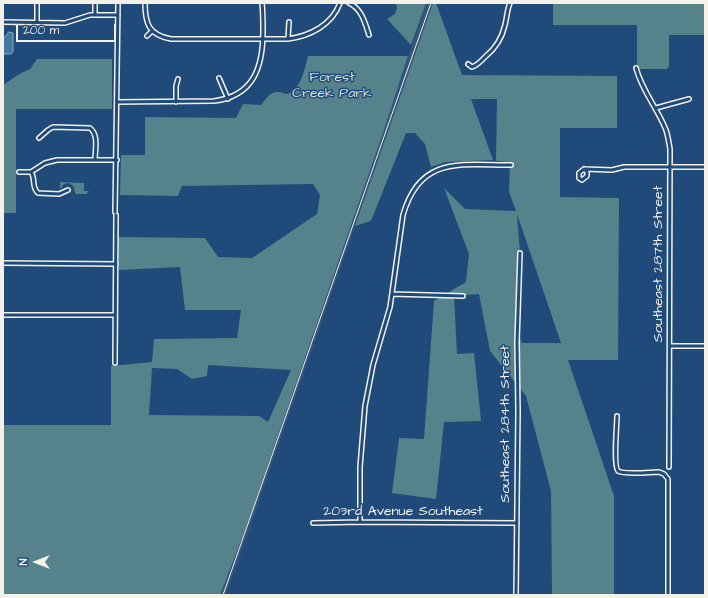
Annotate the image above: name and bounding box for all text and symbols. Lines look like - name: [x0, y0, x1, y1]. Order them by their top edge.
- scale bar: [18, 16, 118, 42]
- text: 200 m: [23, 22, 59, 39]
- park label: Forest Creek Park: [292, 70, 372, 102]
- street label: Southeast 287th Street: [651, 186, 667, 342]
- street label: Southeast 284th Street: [498, 345, 514, 503]
- street label: 203rd Avenue Southeast: [323, 504, 483, 520]
- north arrow: [16, 542, 56, 582]
- text: N: [16, 559, 31, 565]

